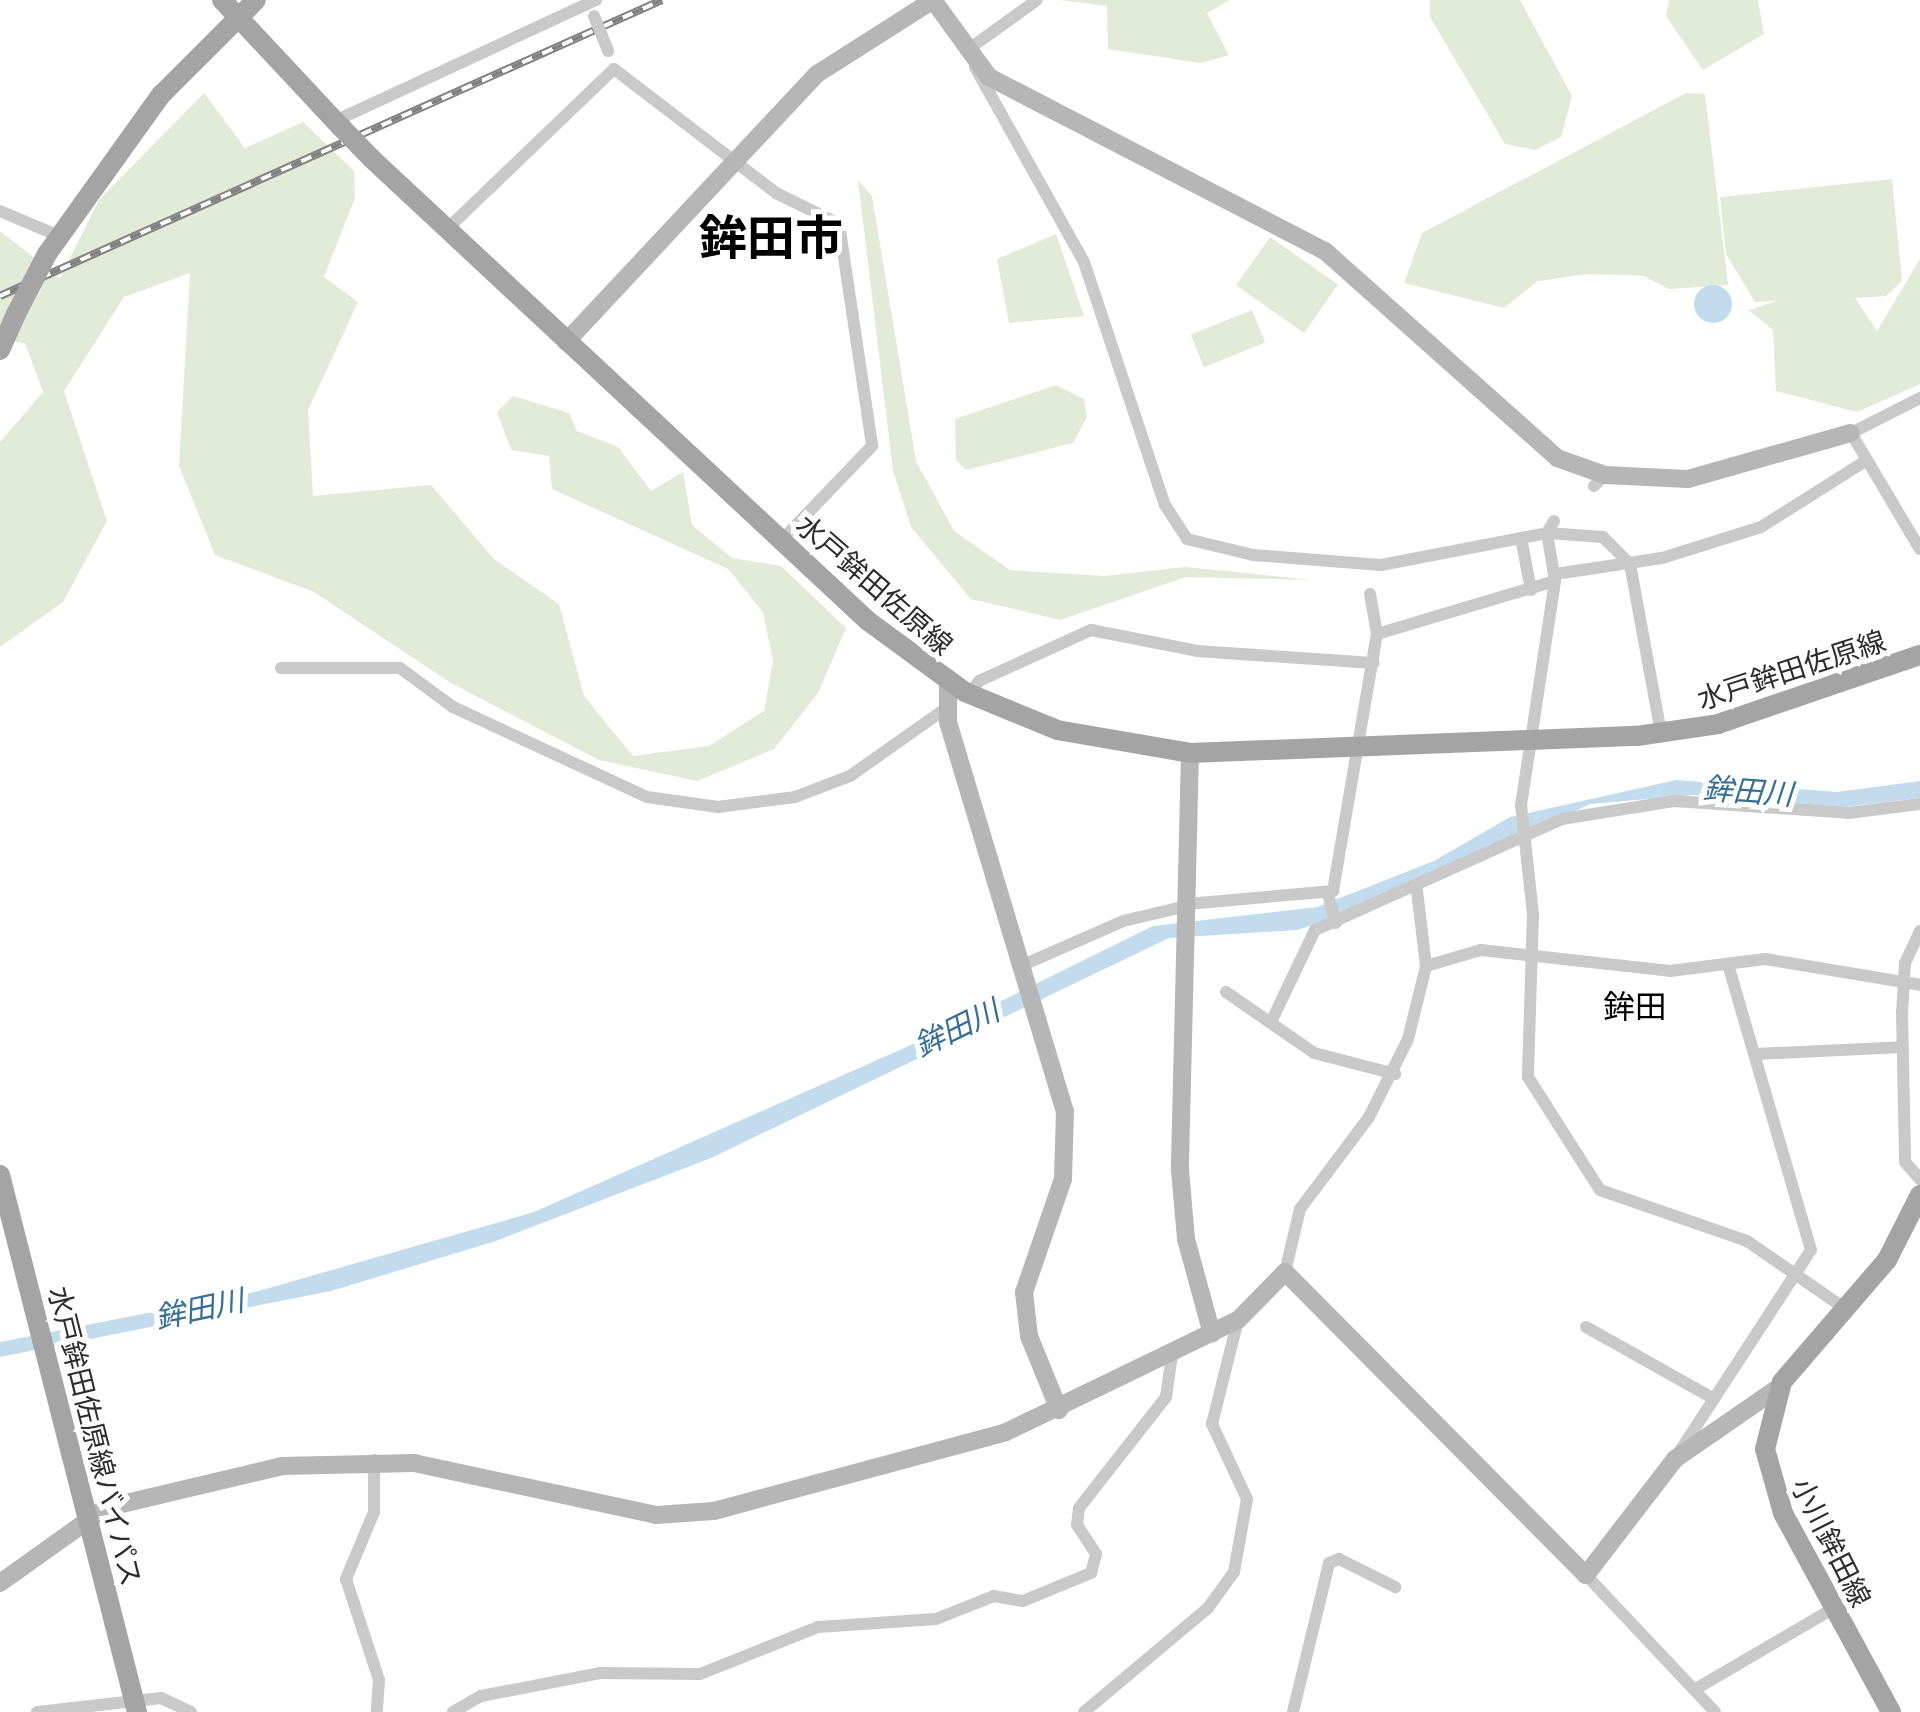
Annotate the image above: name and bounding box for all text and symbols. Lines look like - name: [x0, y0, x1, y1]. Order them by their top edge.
- district label: 鉾田市: [699, 208, 843, 266]
- street label: 水戸鉾田佐原線: [790, 507, 960, 661]
- street label: 水戸鉾田佐原線: [1693, 623, 1889, 715]
- water label: 鉾田川: [1702, 769, 1794, 811]
- district label: 鉾田: [1603, 986, 1667, 1024]
- water label: 鉾田川: [908, 991, 1004, 1063]
- water label: 鉾田川: [151, 1281, 247, 1335]
- street label: 水戸鉾田佐原線バイパス: [42, 1283, 150, 1589]
- street label: 小川鉾田線: [1785, 1472, 1879, 1612]

